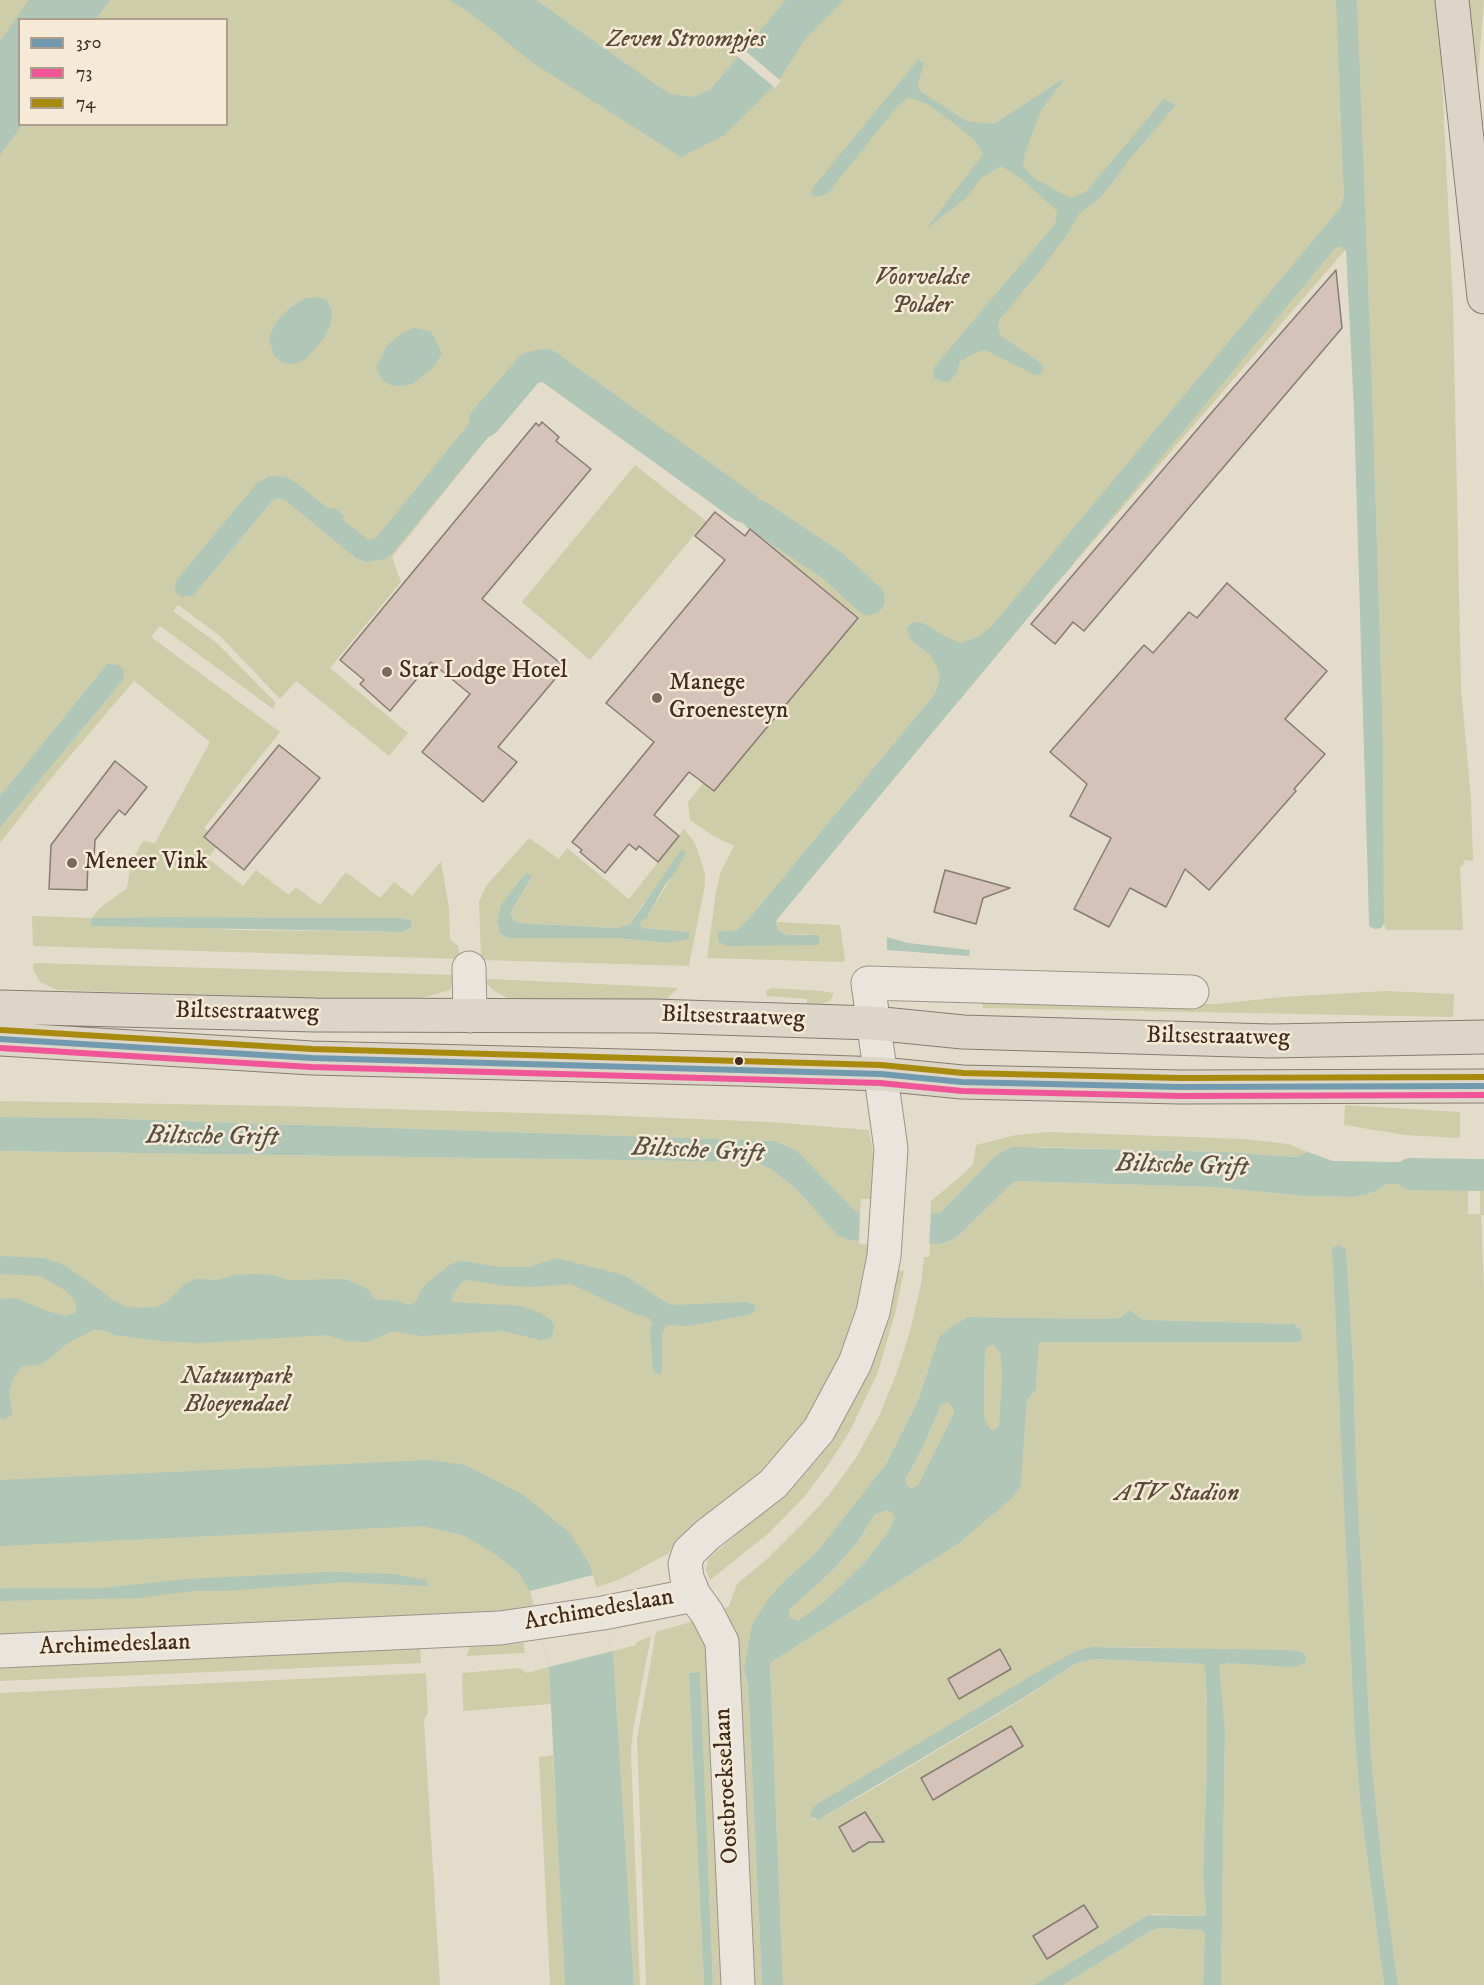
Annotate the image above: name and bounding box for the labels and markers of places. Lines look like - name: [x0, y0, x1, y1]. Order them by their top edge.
- place label: Star Lodge Hotel: [399, 658, 568, 686]
- marker: Star Lodge Hotel: [380, 665, 394, 679]
- place label: Manege Groenesteyn: [669, 670, 788, 726]
- marker: Manege Groenesteyn: [650, 691, 664, 705]
- place label: Meneer Vink: [84, 849, 208, 877]
- marker: Meneer Vink: [65, 856, 79, 870]
- unlabelled marker: [733, 1055, 745, 1067]

